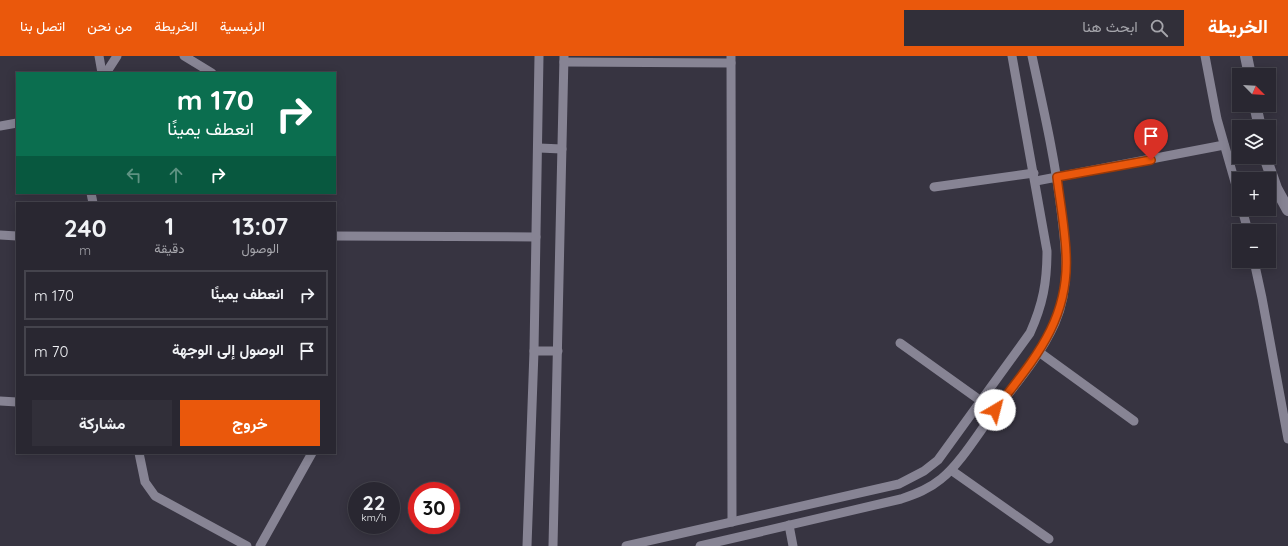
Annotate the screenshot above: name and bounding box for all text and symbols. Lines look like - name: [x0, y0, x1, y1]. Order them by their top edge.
- search box: [904, 10, 1184, 46]
- text: الخريطة: [1208, 14, 1268, 38]
- text: اتصل بنا: [20, 17, 65, 35]
- text: من نحن: [87, 17, 132, 35]
- text: الخريطة: [154, 17, 198, 35]
- text: الرئيسية: [220, 17, 265, 35]
- text: ابحث هنا: [1082, 17, 1138, 36]
- icon: search: [1148, 17, 1170, 39]
- north arrow: [1232, 68, 1276, 112]
- map controls: [1232, 68, 1276, 268]
- text: 170 m: [177, 82, 254, 117]
- icon: right: [268, 88, 320, 140]
- text: انعطف يمينًا: [167, 117, 254, 140]
- pin: [1134, 119, 1168, 160]
- button: layers: [1232, 120, 1276, 164]
- icon: arrive: [1140, 125, 1162, 147]
- icon: left: [123, 164, 145, 186]
- icon: ahead: [165, 164, 187, 186]
- icon: right: [207, 164, 229, 186]
- button: +: [1232, 172, 1276, 216]
- text: 1: [165, 211, 174, 241]
- text: 13:07: [232, 211, 288, 241]
- text: 240: [64, 213, 106, 243]
- button: −: [1232, 224, 1276, 268]
- text: دقيقة: [154, 240, 184, 256]
- text: الوصول: [241, 240, 279, 256]
- text: m: [79, 242, 91, 258]
- text: انعطف يمينًا: [211, 284, 284, 303]
- icon: right: [296, 284, 318, 306]
- text: 170 m: [34, 286, 74, 305]
- text: الوصول إلى الوجهة: [172, 340, 284, 359]
- icon: arrive: [296, 340, 318, 362]
- text: 70 m: [34, 342, 68, 361]
- position arrow: [974, 389, 1016, 431]
- button: مشاركة: [32, 400, 172, 446]
- button: خروج: [180, 400, 320, 446]
- speed limit sign: 30: [408, 482, 460, 534]
- text: 22: [363, 490, 385, 515]
- text: km/h: [361, 511, 387, 524]

